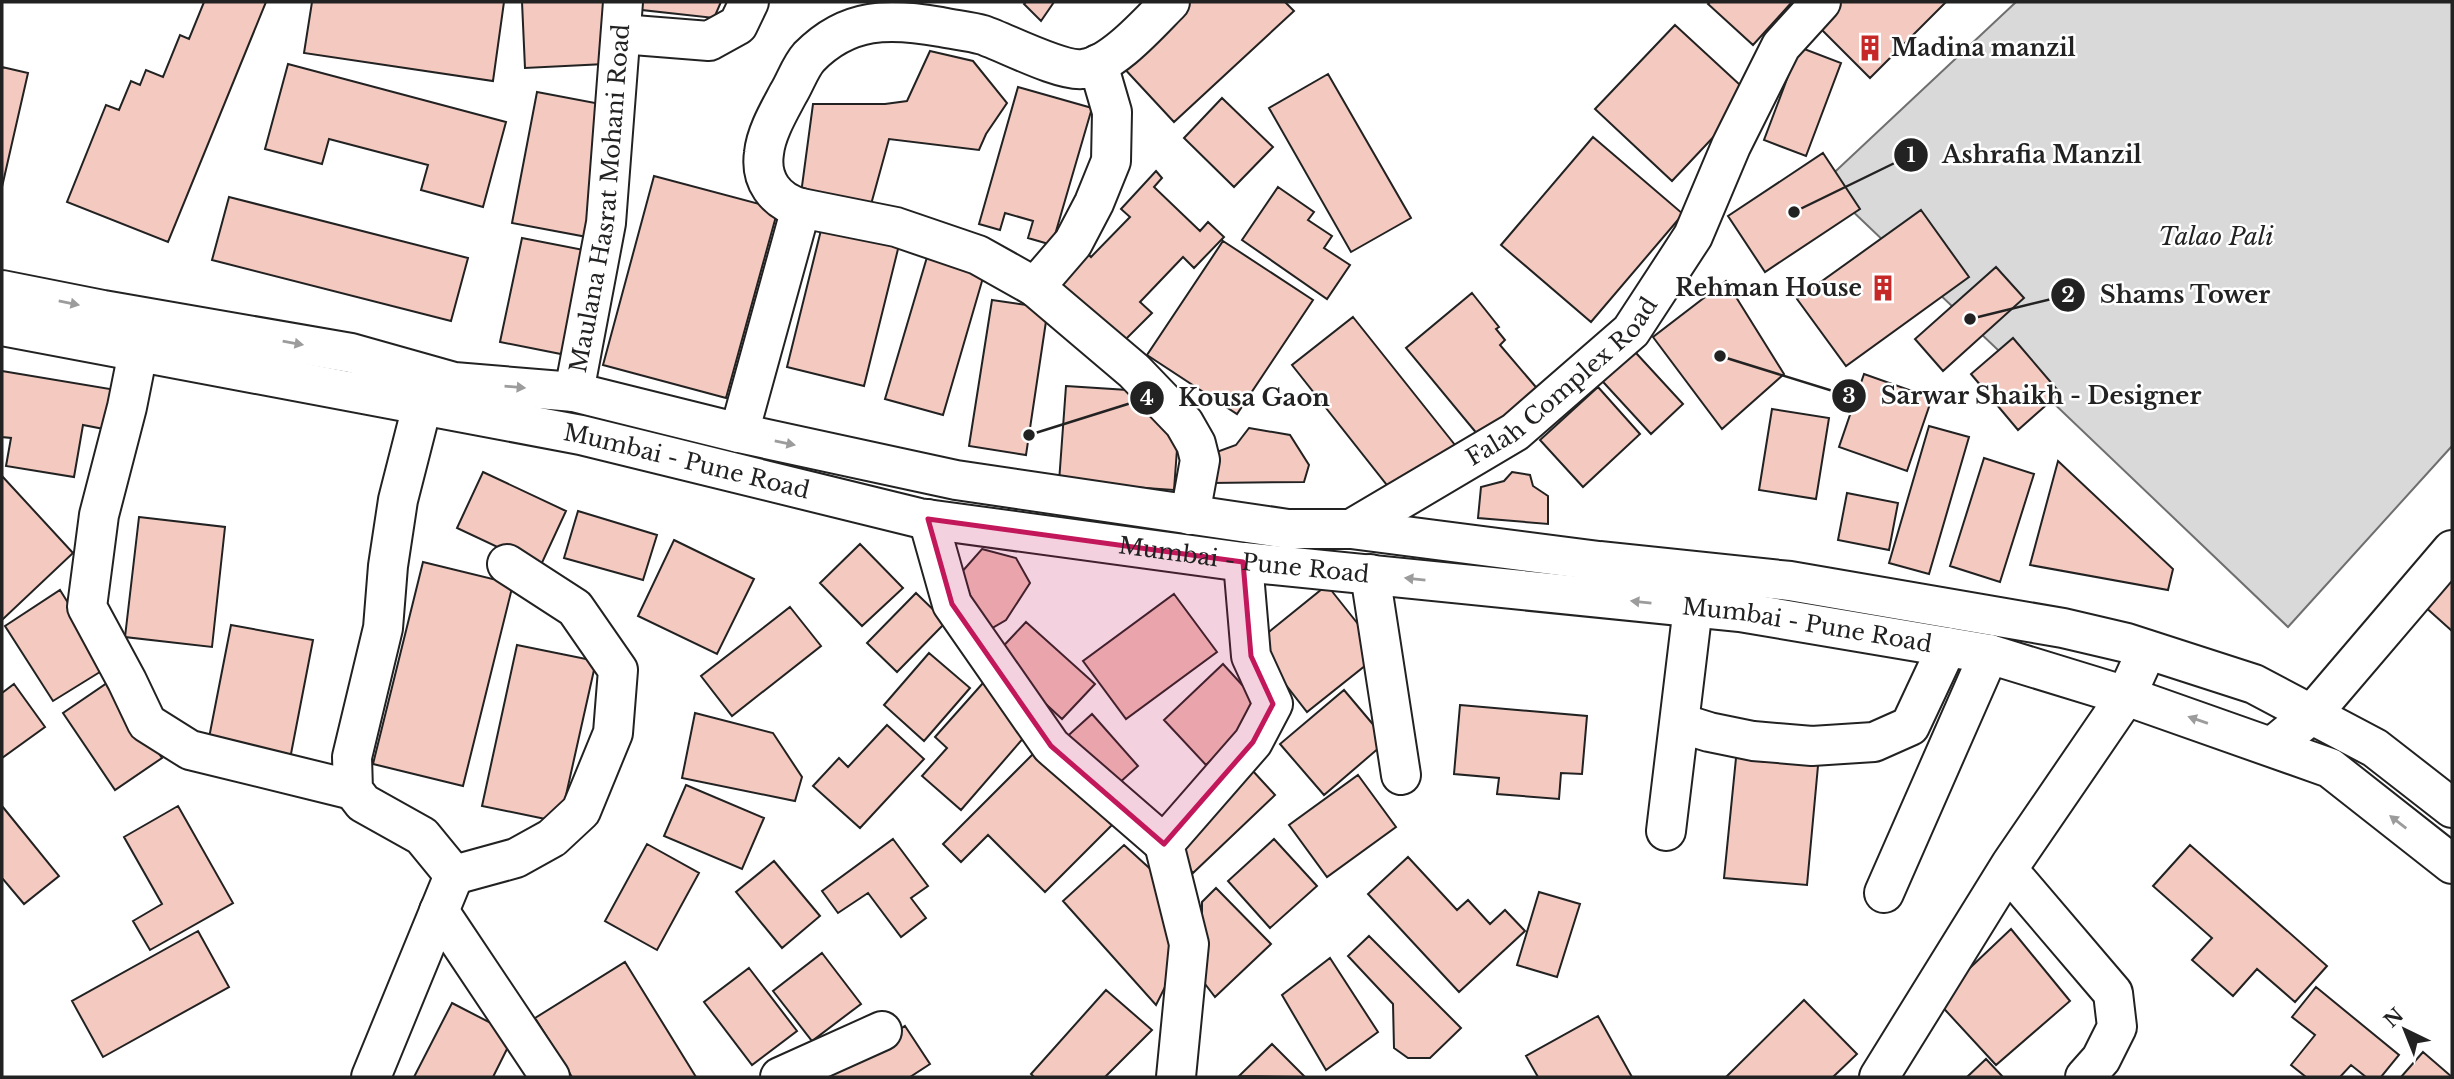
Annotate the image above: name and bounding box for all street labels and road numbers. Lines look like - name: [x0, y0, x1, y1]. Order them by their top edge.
- street label: Maulana Hasrat Mohani Road: [564, 23, 635, 375]
- street label: Falah Complex Road: [1461, 292, 1663, 472]
- street label: Mumbai - Pune Road: [561, 418, 813, 505]
- street label: Mumbai - Pune Road: [1117, 531, 1371, 589]
- street label: Mumbai - Pune Road: [1681, 592, 1934, 658]

